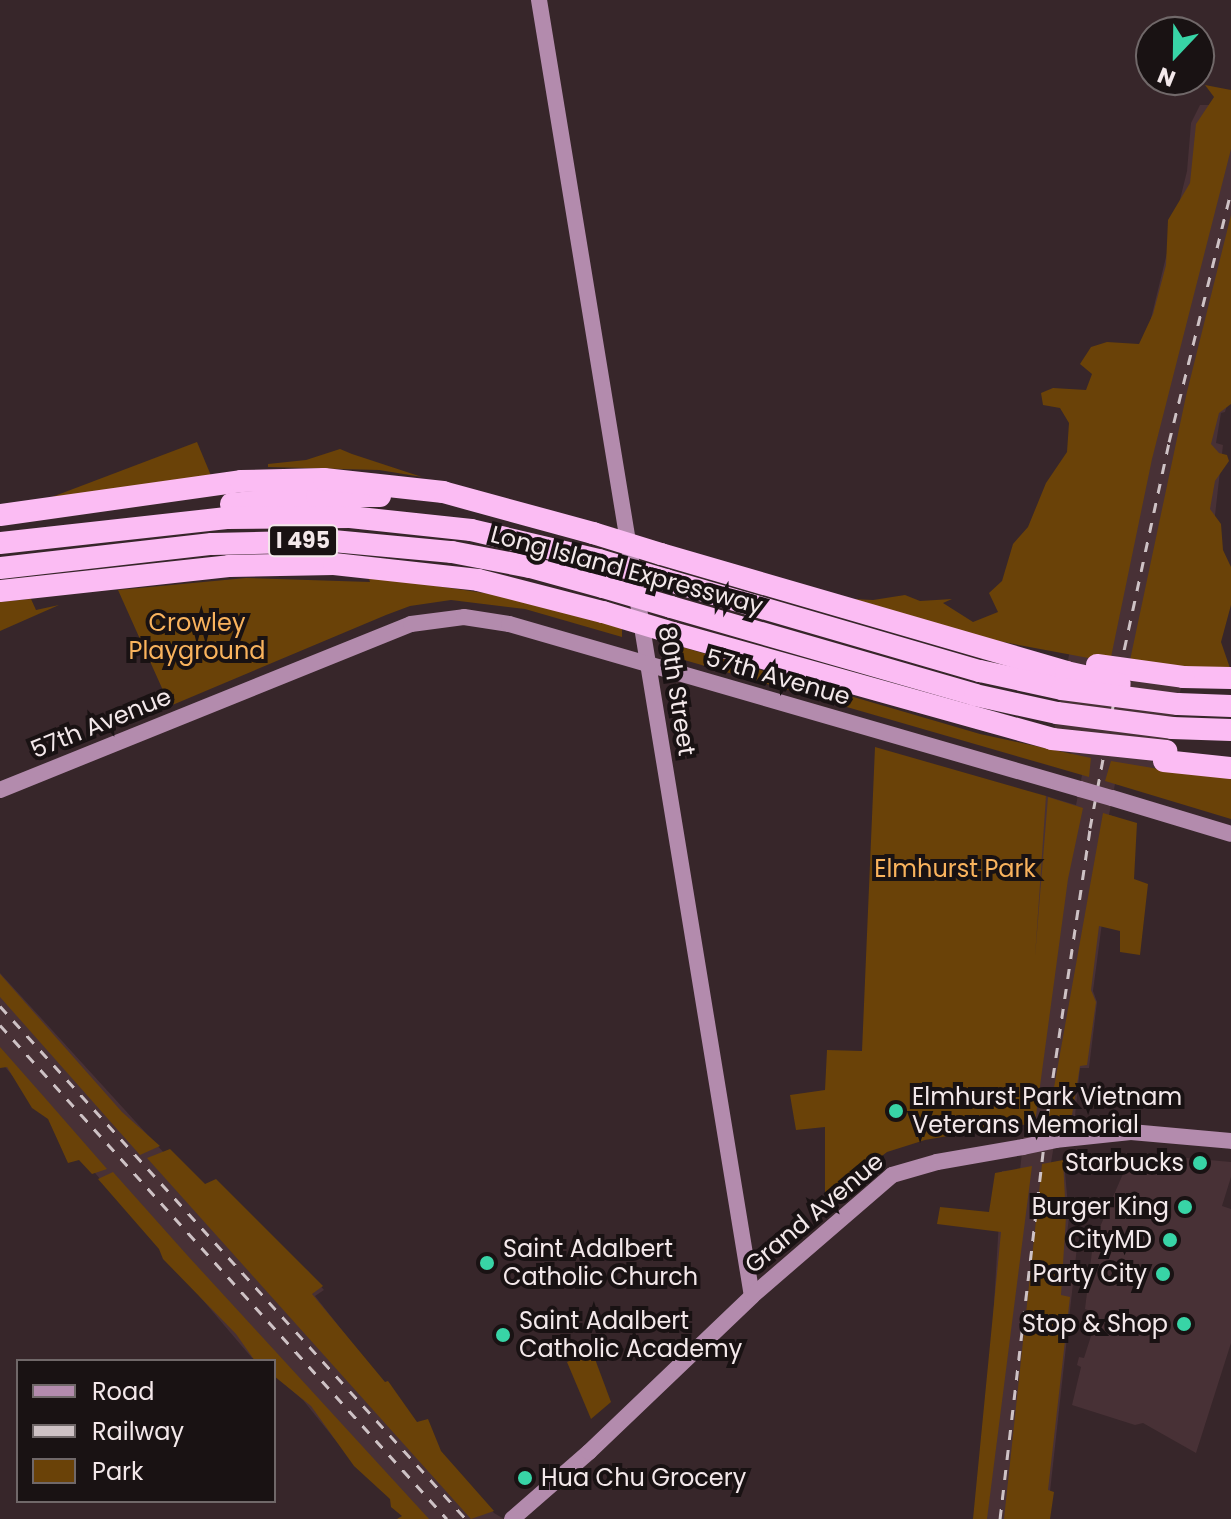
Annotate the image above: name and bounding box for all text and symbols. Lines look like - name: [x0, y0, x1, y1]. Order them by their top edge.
- north arrow: [1135, 16, 1215, 96]
- text: N: [1153, 59, 1180, 94]
- street label: Long Island Expressway: [488, 520, 766, 620]
- road number: I 495: [267, 523, 339, 559]
- park label: Crowley Playground: [128, 609, 266, 665]
- street label: 80th Street: [653, 624, 701, 758]
- street label: 57th Avenue: [703, 643, 853, 711]
- street label: 57th Avenue: [27, 682, 175, 764]
- park label: Elmhurst Park: [874, 855, 1036, 883]
- place label: Elmhurst Park Vietnam Veterans Memorial: [912, 1083, 1182, 1139]
- marker: Elmhurst Park Vietnam Veterans Memorial: [887, 1102, 905, 1120]
- street label: Grand Avenue: [739, 1147, 889, 1279]
- place label: Starbucks: [1065, 1149, 1184, 1177]
- marker: Starbucks: [1191, 1154, 1209, 1172]
- place label: Burger King: [1032, 1193, 1169, 1221]
- marker: Burger King: [1176, 1198, 1194, 1216]
- place label: CityMD: [1068, 1226, 1152, 1254]
- marker: CityMD: [1159, 1229, 1181, 1251]
- place label: Saint Adalbert Catholic Church: [503, 1235, 698, 1291]
- marker: Saint Adalbert Catholic Church: [478, 1254, 496, 1272]
- place label: Party City: [1033, 1260, 1147, 1288]
- marker: Party City: [1154, 1265, 1172, 1283]
- place label: Saint Adalbert Catholic Academy: [519, 1307, 742, 1363]
- place label: Stop & Shop: [1022, 1310, 1168, 1338]
- marker: Stop & Shop: [1175, 1315, 1193, 1333]
- marker: Saint Adalbert Catholic Academy: [494, 1326, 512, 1344]
- legend: [16, 1359, 276, 1503]
- text: Road: [92, 1375, 154, 1408]
- text: Railway: [92, 1415, 184, 1448]
- text: Park: [92, 1455, 143, 1488]
- place label: Hua Chu Grocery: [541, 1464, 746, 1492]
- marker: Hua Chu Grocery: [516, 1469, 534, 1487]

